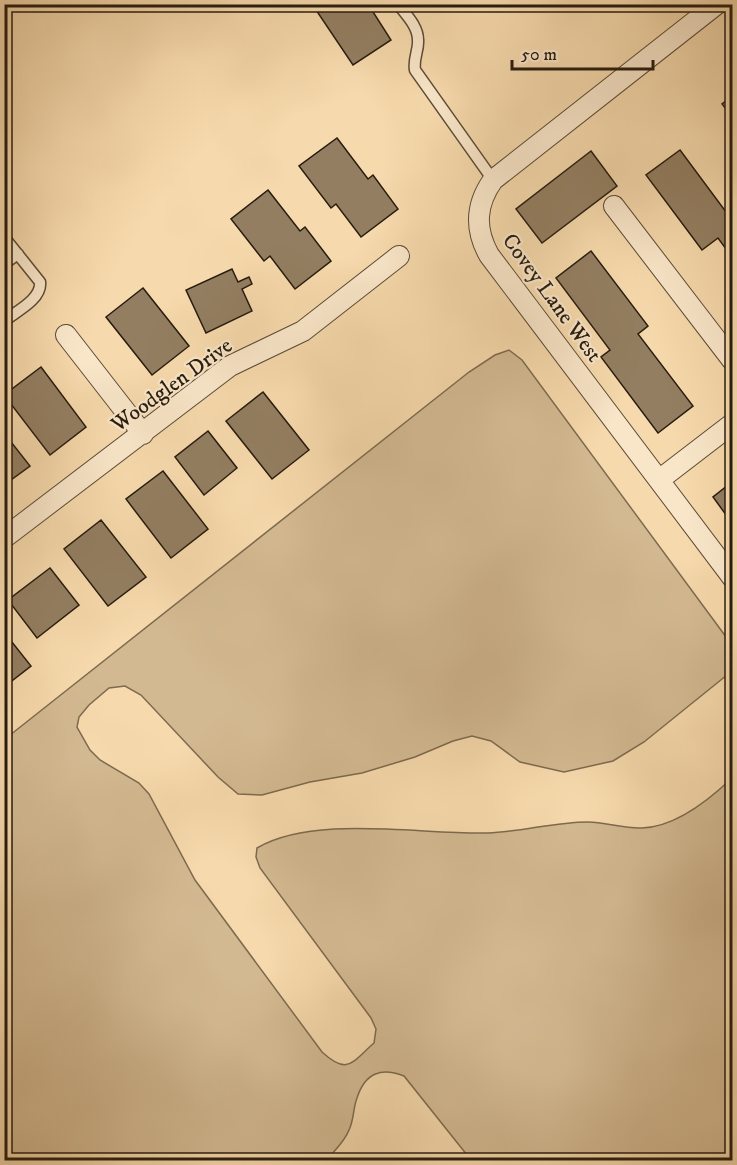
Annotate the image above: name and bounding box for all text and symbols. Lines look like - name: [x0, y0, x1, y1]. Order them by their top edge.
- scale bar: [512, 33, 653, 71]
- text: 50 m: [521, 44, 557, 66]
- street label: Covey Lane West: [496, 228, 607, 367]
- street label: Woodglen Drive: [105, 332, 238, 439]

